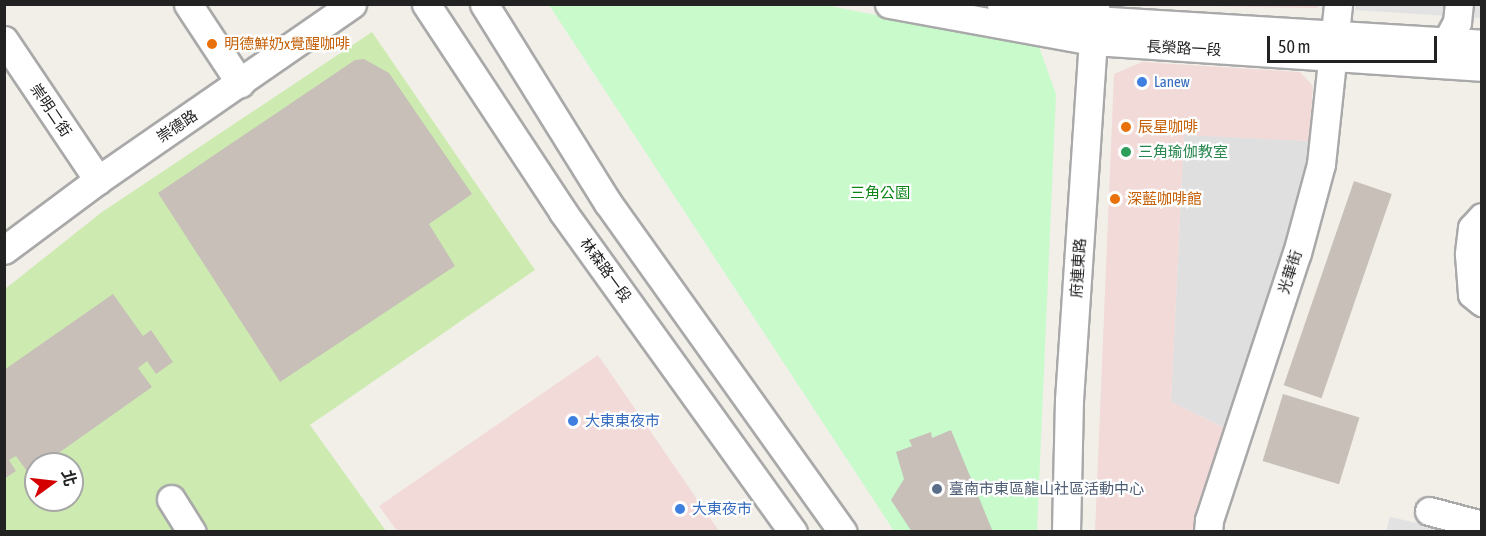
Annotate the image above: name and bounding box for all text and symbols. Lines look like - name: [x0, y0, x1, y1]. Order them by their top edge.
- scale bar: [1270, 24, 1440, 62]
- place label: 明德鮮奶x覺醒咖啡: [224, 35, 350, 53]
- text: 50 m: [1278, 36, 1310, 57]
- marker: 明德鮮奶x覺醒咖啡: [205, 37, 219, 51]
- street label: 長榮路一段: [1146, 37, 1222, 59]
- place label: Lanew: [1154, 73, 1190, 91]
- marker: Lanew: [1135, 75, 1149, 89]
- street label: 崇明二街: [27, 80, 75, 140]
- street label: 崇德路: [153, 106, 201, 146]
- place label: 辰星咖啡: [1138, 118, 1198, 136]
- marker: 辰星咖啡: [1119, 120, 1133, 134]
- place label: 三角瑜伽教室: [1138, 143, 1228, 161]
- marker: 三角瑜伽教室: [1119, 145, 1133, 159]
- park label: 三角公園: [850, 184, 910, 202]
- place label: 深藍咖啡館: [1127, 190, 1202, 208]
- marker: 深藍咖啡館: [1108, 192, 1122, 206]
- street label: 林森路一段: [577, 234, 635, 306]
- street label: 府連東路: [1067, 237, 1089, 299]
- street label: 光華街: [1274, 248, 1306, 296]
- place label: 大東東夜市: [585, 412, 660, 430]
- marker: 大東東夜市: [566, 414, 580, 428]
- north arrow: [24, 452, 84, 512]
- text: 北: [59, 468, 80, 488]
- place label: 臺南市東區龍山社區活動中心: [949, 480, 1144, 498]
- marker: 臺南市東區龍山社區活動中心: [930, 482, 944, 496]
- place label: 大東夜市: [692, 500, 752, 518]
- marker: 大東夜市: [673, 502, 687, 516]

